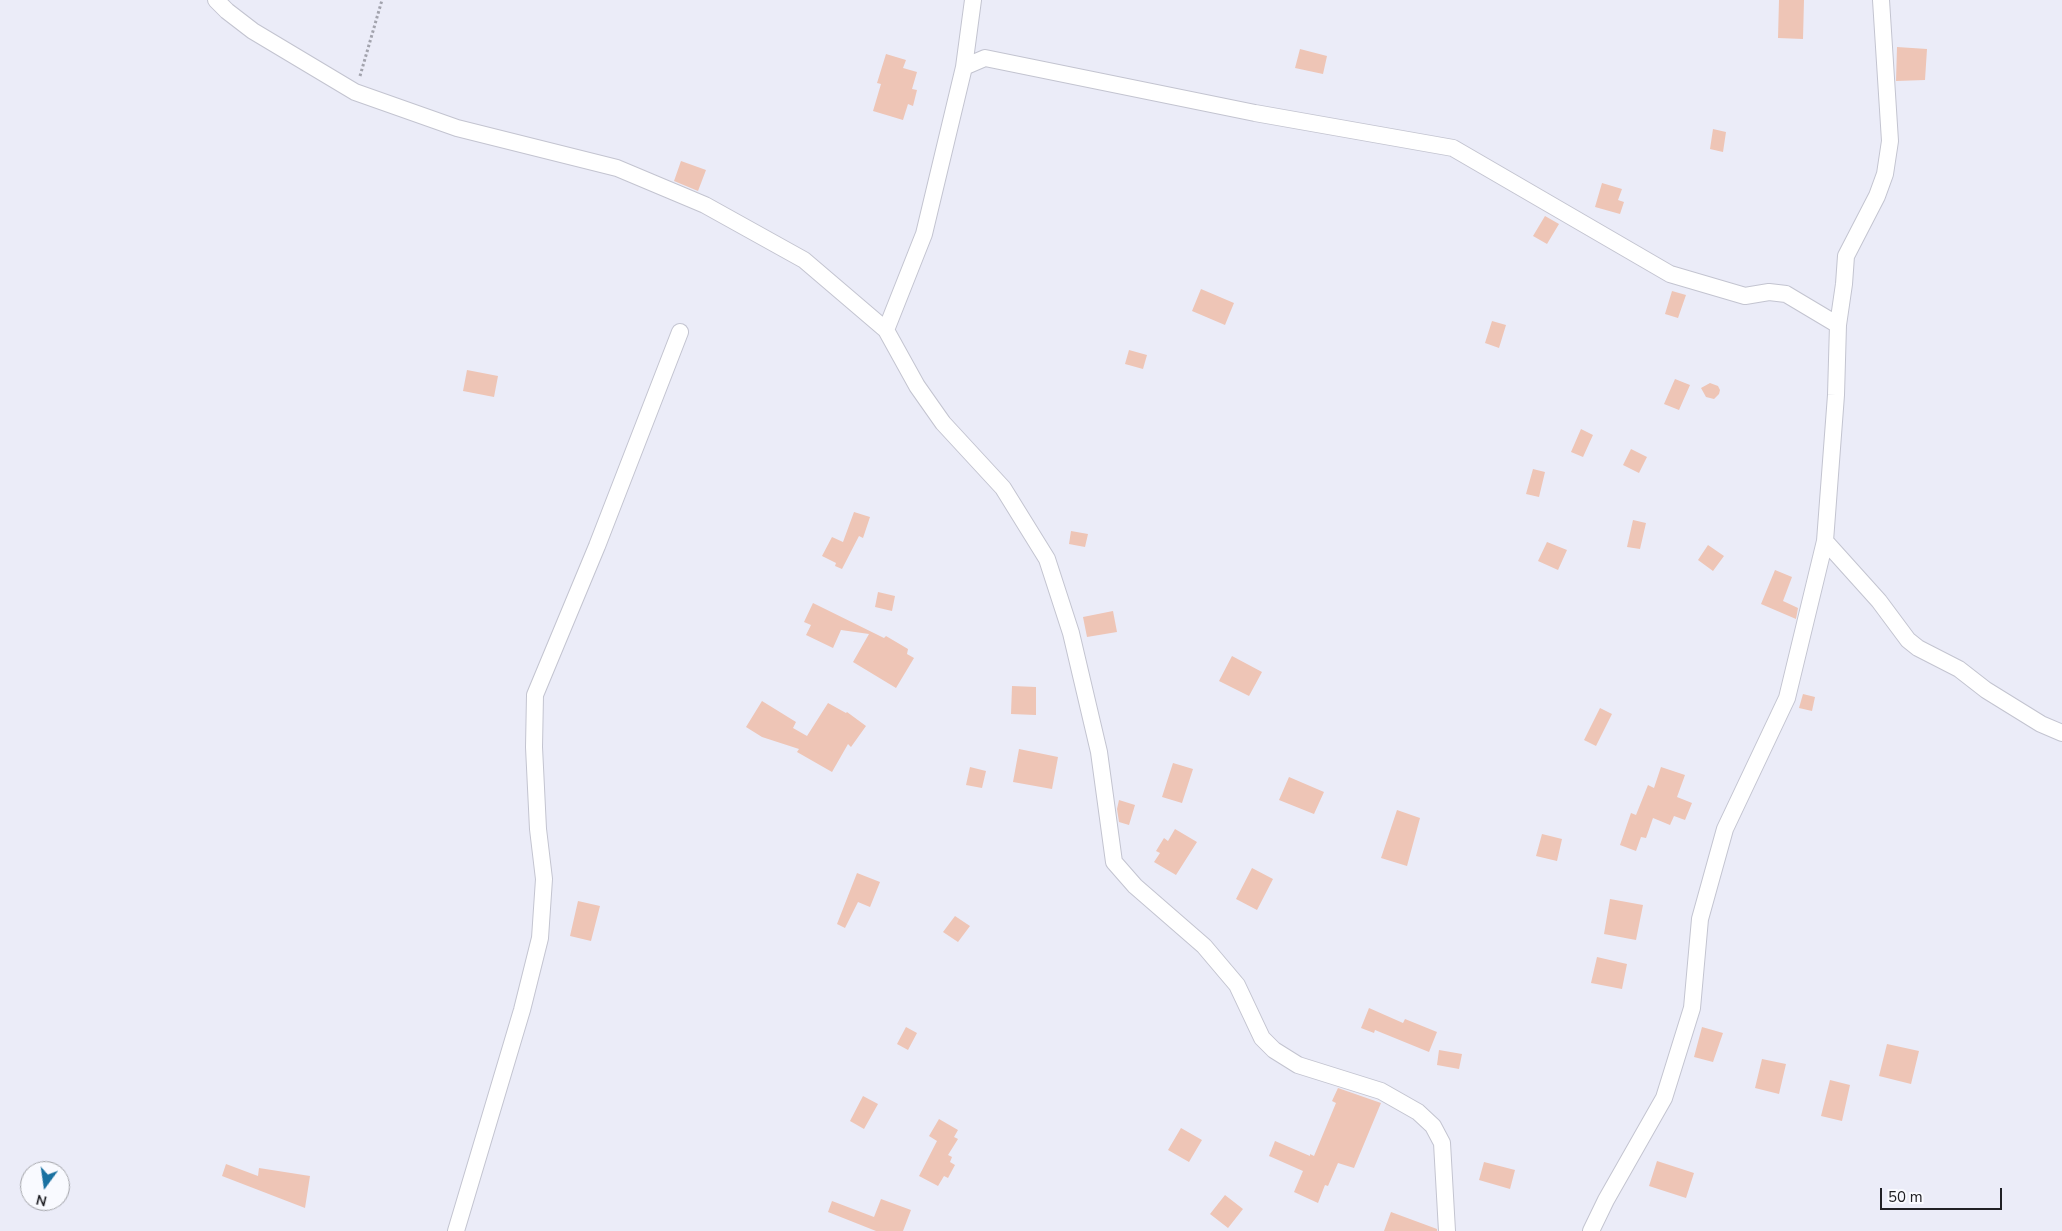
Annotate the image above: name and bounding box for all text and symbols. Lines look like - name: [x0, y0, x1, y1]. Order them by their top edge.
- north arrow: [20, 1161, 70, 1211]
- scale bar: [1882, 1178, 2004, 1210]
- text: 50 m: [1888, 1187, 1923, 1207]
- text: N: [34, 1190, 49, 1211]

